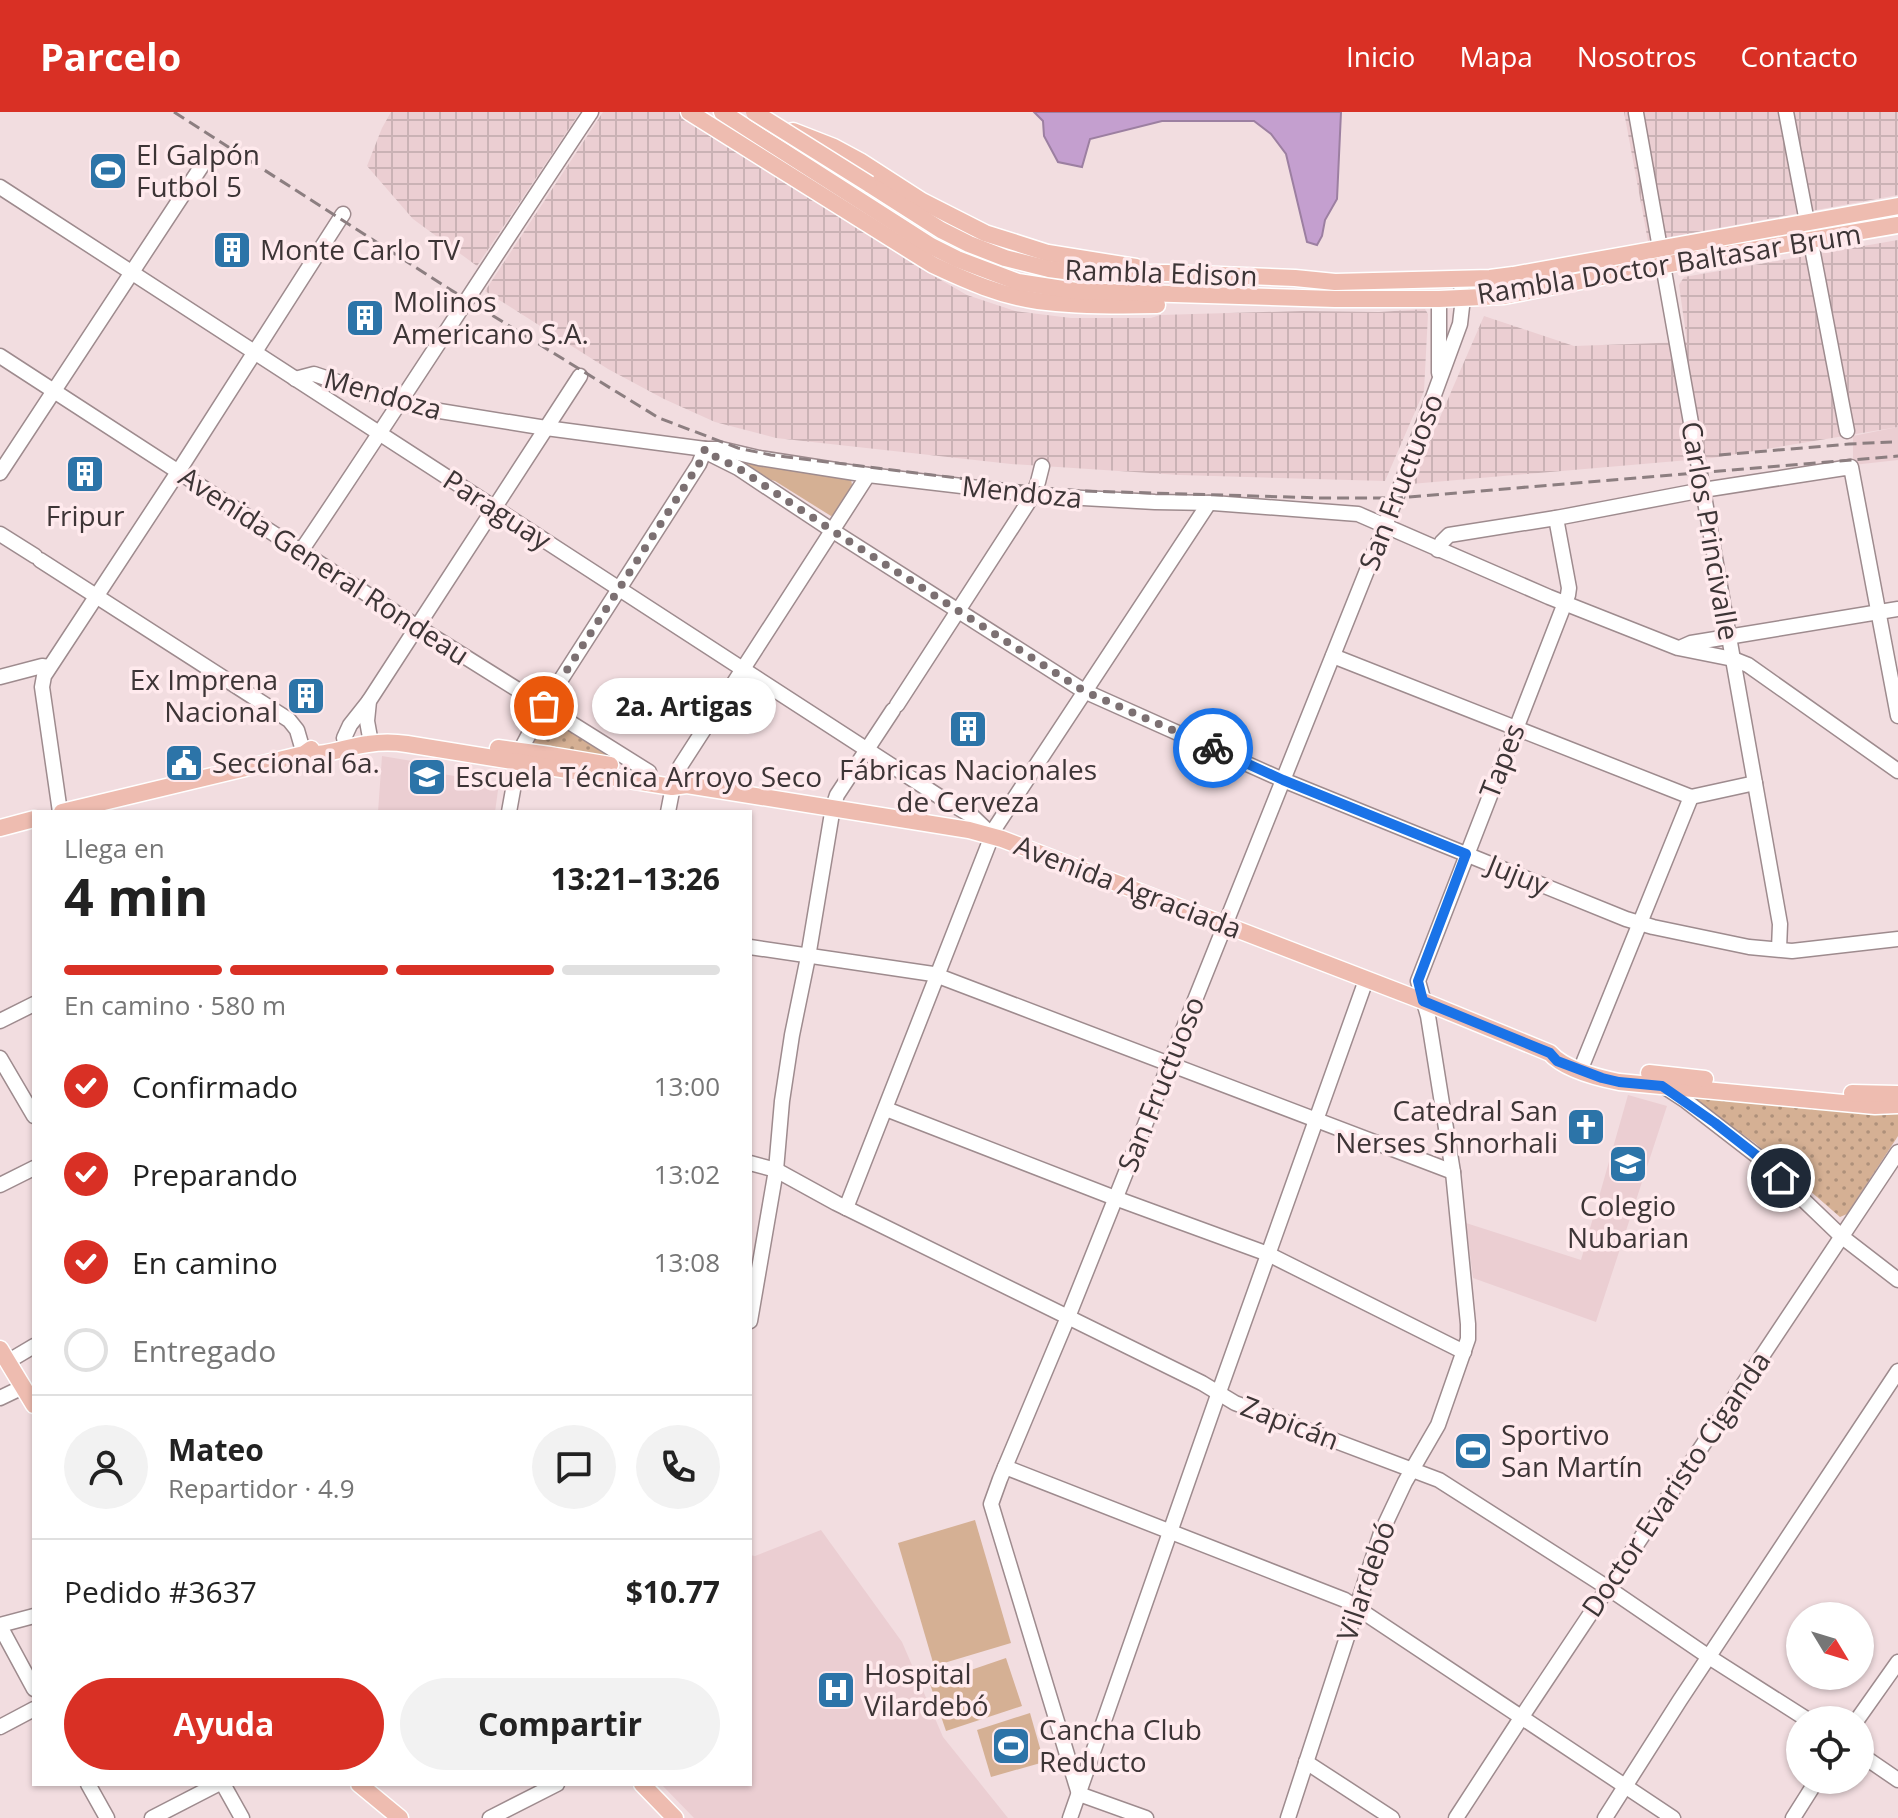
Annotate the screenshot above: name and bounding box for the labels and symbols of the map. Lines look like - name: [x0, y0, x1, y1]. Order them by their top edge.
- place label: El Galpón Futbol 5: [136, 135, 260, 205]
- sports icon: El Galpón Futbol 5: [87, 150, 129, 192]
- street label: Rambla Doctor Baltasar Brum: [1474, 214, 1864, 312]
- building icon: Monte Carlo TV: [211, 229, 253, 271]
- place label: Monte Carlo TV: [260, 230, 460, 268]
- street label: Rambla Edison: [1064, 250, 1258, 294]
- place label: Molinos Americano S.A.: [393, 282, 589, 352]
- building icon: Molinos Americano S.A.: [344, 297, 386, 339]
- street label: Mendoza: [320, 358, 447, 428]
- street label: San Fructuoso: [1349, 388, 1451, 575]
- street label: Carlos Princivalle: [1673, 418, 1749, 643]
- building icon: Fripur: [64, 453, 106, 495]
- street label: Avenida General Rondeau: [172, 457, 477, 673]
- street label: Paraguay: [436, 460, 560, 559]
- street label: Mendoza: [960, 466, 1084, 516]
- place label: Fripur: [46, 496, 125, 534]
- place label: Ex Imprena Nacional: [130, 660, 278, 730]
- pin: [510, 672, 578, 740]
- building icon: Ex Imprena Nacional: [285, 675, 327, 717]
- callout: 2a. Artigas: [592, 678, 776, 734]
- building icon: Fábricas Nacionales de Cerveza: [947, 708, 989, 750]
- courier: [1173, 708, 1253, 788]
- street label: Tapes: [1469, 718, 1533, 803]
- public building icon: Seccional 6a.: [163, 742, 205, 784]
- place label: Seccional 6a.: [212, 743, 380, 781]
- place label: Fábricas Nacionales de Cerveza: [839, 750, 1097, 820]
- school or university icon: Escuela Técnica Arroyo Seco: [406, 756, 448, 798]
- place label: Escuela Técnica Arroyo Seco: [455, 757, 822, 795]
- street label: Avenida Agraciada: [1009, 825, 1247, 947]
- street label: Jujuy: [1479, 844, 1556, 904]
- street label: San Fructuoso: [1108, 990, 1213, 1177]
- place label: Catedral San Nerses Shnorhali: [1335, 1091, 1558, 1161]
- church icon: Catedral San Nerses Shnorhali: [1565, 1106, 1607, 1148]
- school or university icon: Colegio Nubarian: [1607, 1143, 1649, 1185]
- pin: [1747, 1144, 1815, 1212]
- place label: Colegio Nubarian: [1567, 1186, 1689, 1256]
- street label: Doctor Evaristo Ciganda: [1572, 1343, 1778, 1624]
- street label: Zapicán: [1236, 1386, 1345, 1458]
- place label: Sportivo San Martín: [1501, 1415, 1643, 1485]
- sports icon: Sportivo San Martín: [1452, 1430, 1494, 1472]
- street label: Vilardebó: [1327, 1516, 1403, 1646]
- north arrow: [1786, 1602, 1874, 1690]
- place label: Hospital Vilardebó: [864, 1654, 989, 1724]
- hospital icon: Hospital Vilardebó: [815, 1669, 857, 1711]
- place label: Cancha Club Reducto: [1039, 1710, 1202, 1780]
- sports icon: Cancha Club Reducto: [990, 1725, 1032, 1767]

